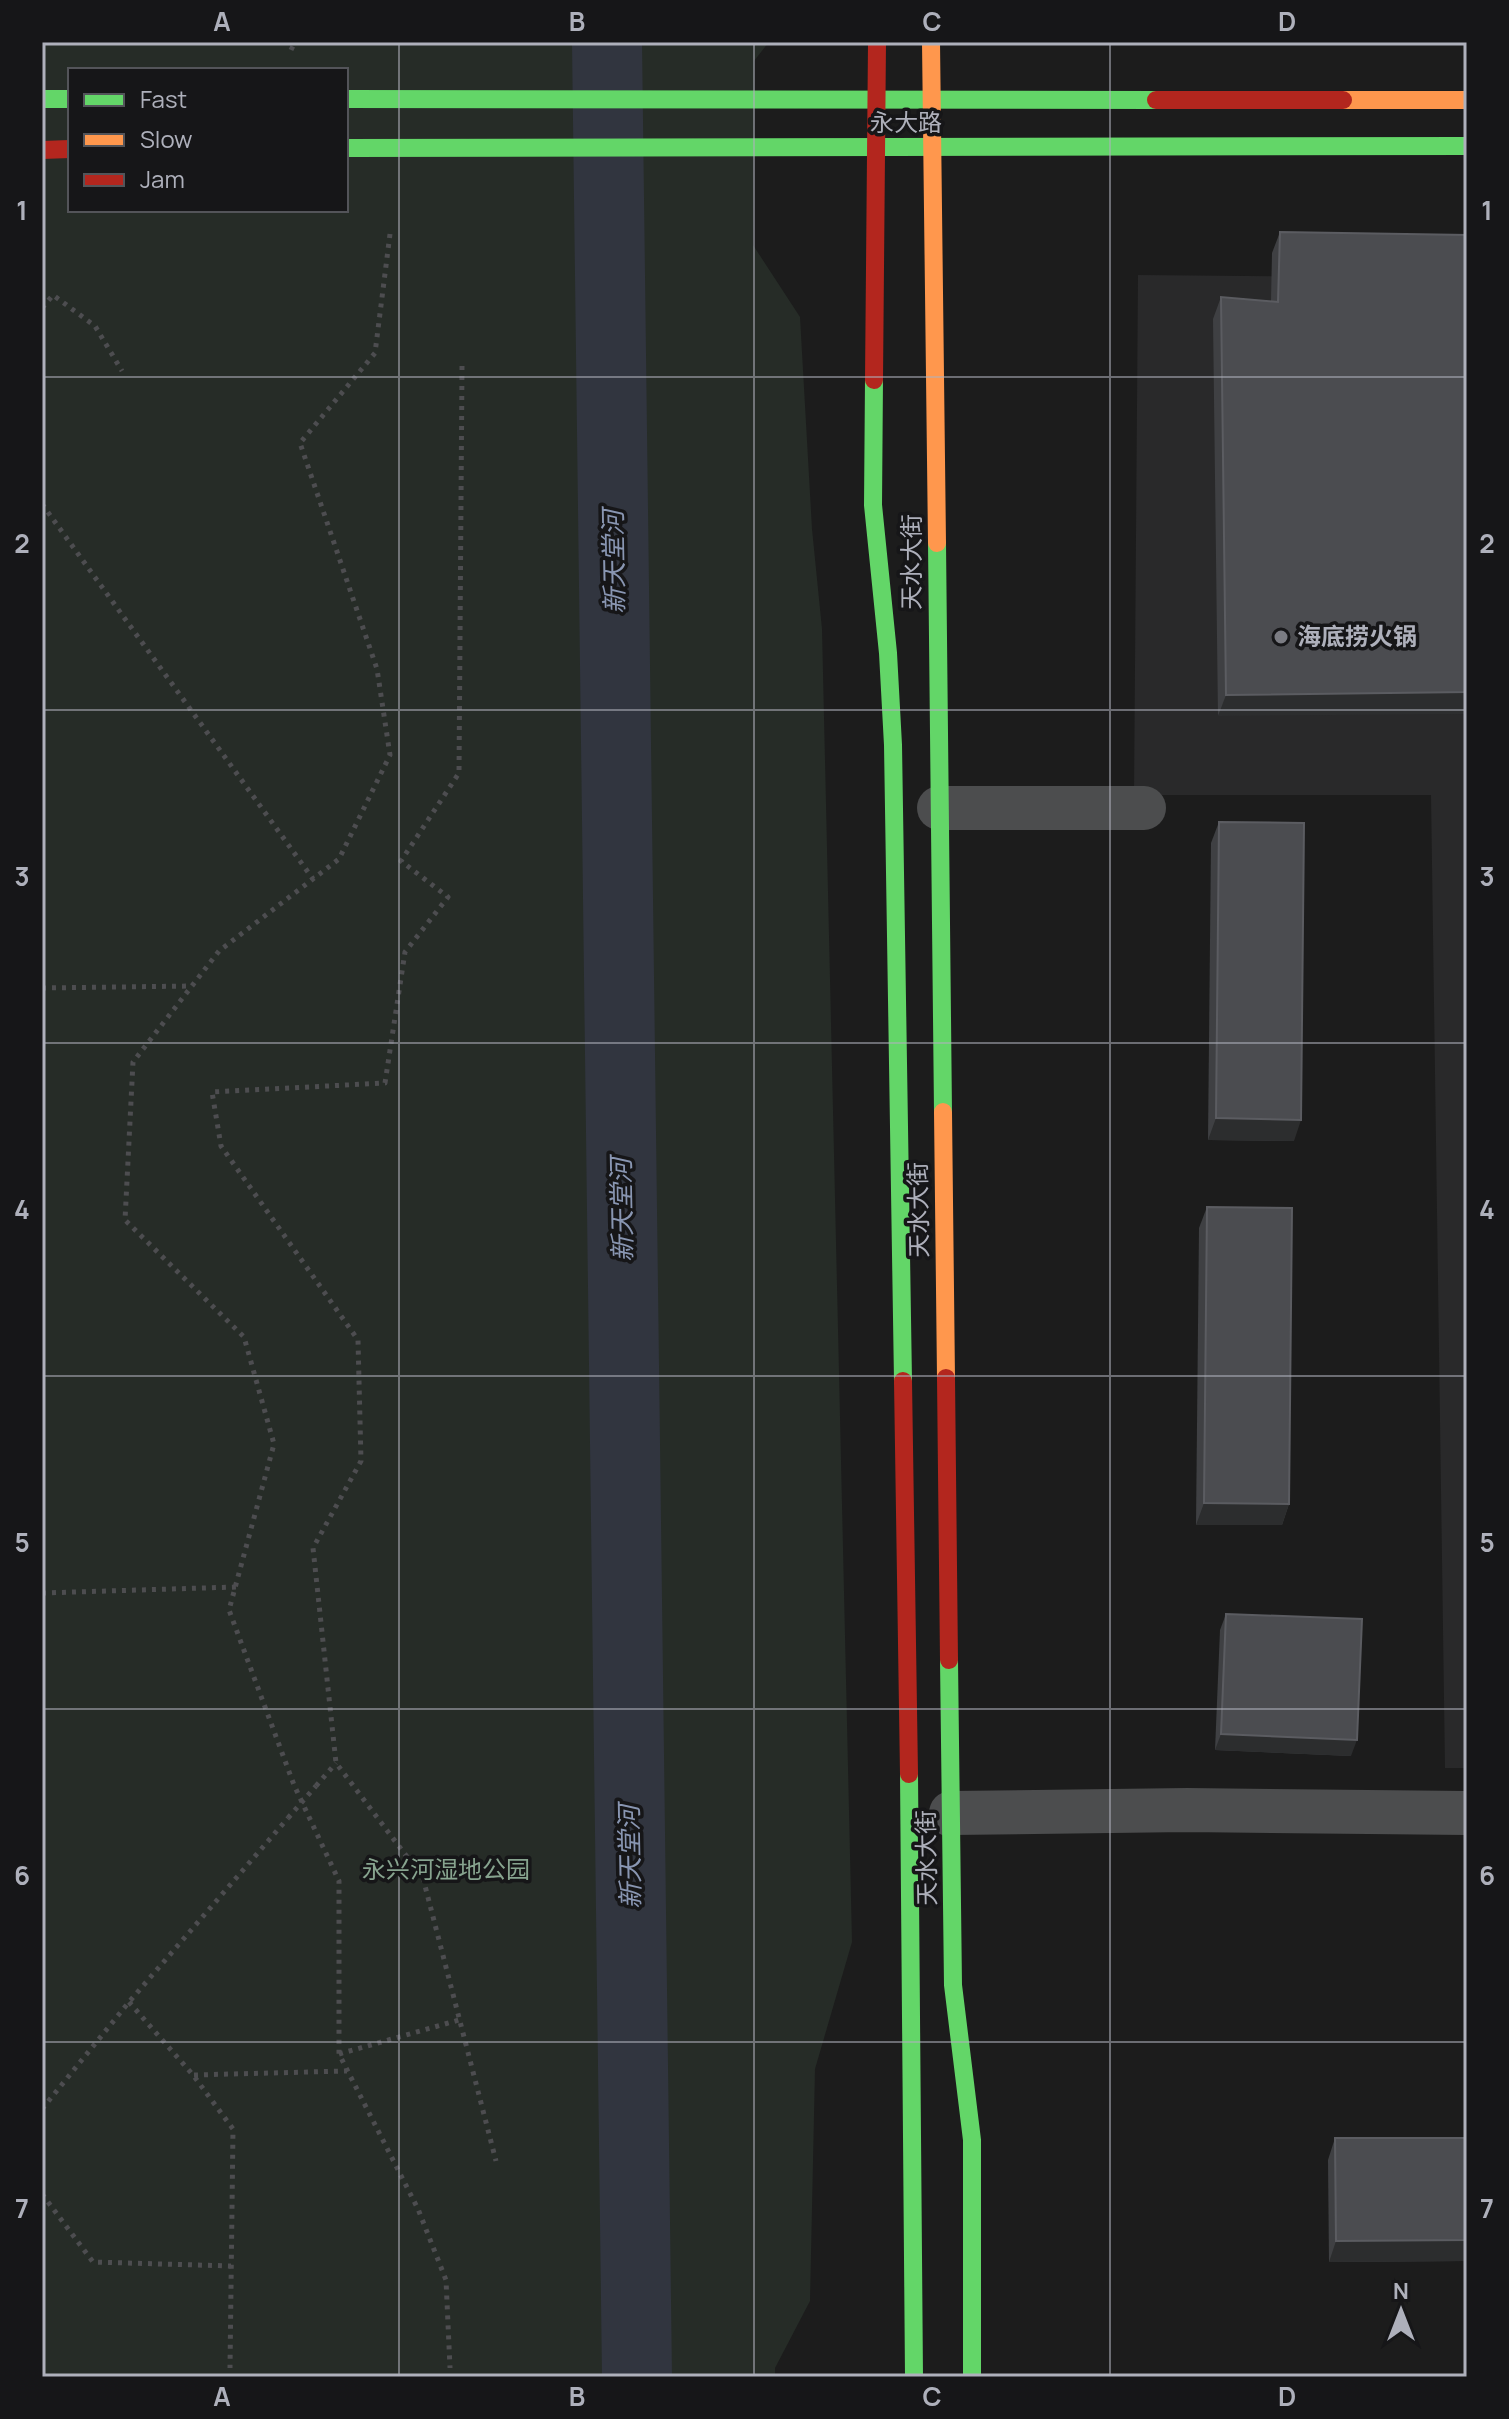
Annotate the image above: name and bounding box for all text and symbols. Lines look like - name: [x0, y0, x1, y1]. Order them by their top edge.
- text: A: [213, 3, 231, 39]
- text: B: [569, 3, 585, 39]
- text: C: [922, 3, 942, 39]
- text: D: [1278, 3, 1296, 39]
- legend: [68, 68, 348, 212]
- text: Fast: [140, 82, 187, 115]
- street label: 永大路: [870, 105, 942, 138]
- text: Slow: [140, 122, 193, 155]
- text: Jam: [140, 162, 185, 195]
- text: 1: [16, 192, 28, 228]
- text: 1: [1481, 192, 1493, 228]
- water label: 新天堂河: [594, 505, 632, 614]
- street label: 天水大街: [894, 514, 927, 610]
- text: 2: [14, 525, 30, 561]
- text: 2: [1479, 525, 1495, 561]
- place label: 海底捞火锅: [1297, 619, 1417, 652]
- marker: 海底捞火锅: [1272, 628, 1290, 646]
- text: 3: [14, 858, 30, 894]
- text: 3: [1479, 858, 1495, 894]
- water label: 新天堂河: [602, 1153, 640, 1262]
- street label: 天水大街: [900, 1162, 935, 1258]
- text: 4: [14, 1191, 30, 1227]
- text: 4: [1479, 1191, 1495, 1227]
- text: 5: [14, 1524, 30, 1560]
- text: 5: [1479, 1524, 1495, 1560]
- water label: 新天堂河: [610, 1800, 648, 1909]
- street label: 天水大街: [908, 1810, 943, 1906]
- park label: 永兴河湿地公园: [362, 1852, 530, 1885]
- text: 6: [14, 1857, 30, 1893]
- text: 6: [1479, 1857, 1495, 1893]
- text: 7: [15, 2190, 29, 2226]
- text: 7: [1480, 2190, 1494, 2226]
- north arrow: [1361, 2271, 1441, 2351]
- text: N: [1393, 2276, 1409, 2306]
- text: A: [213, 2378, 231, 2414]
- text: B: [569, 2378, 585, 2414]
- text: C: [922, 2378, 942, 2414]
- text: D: [1278, 2378, 1296, 2414]

